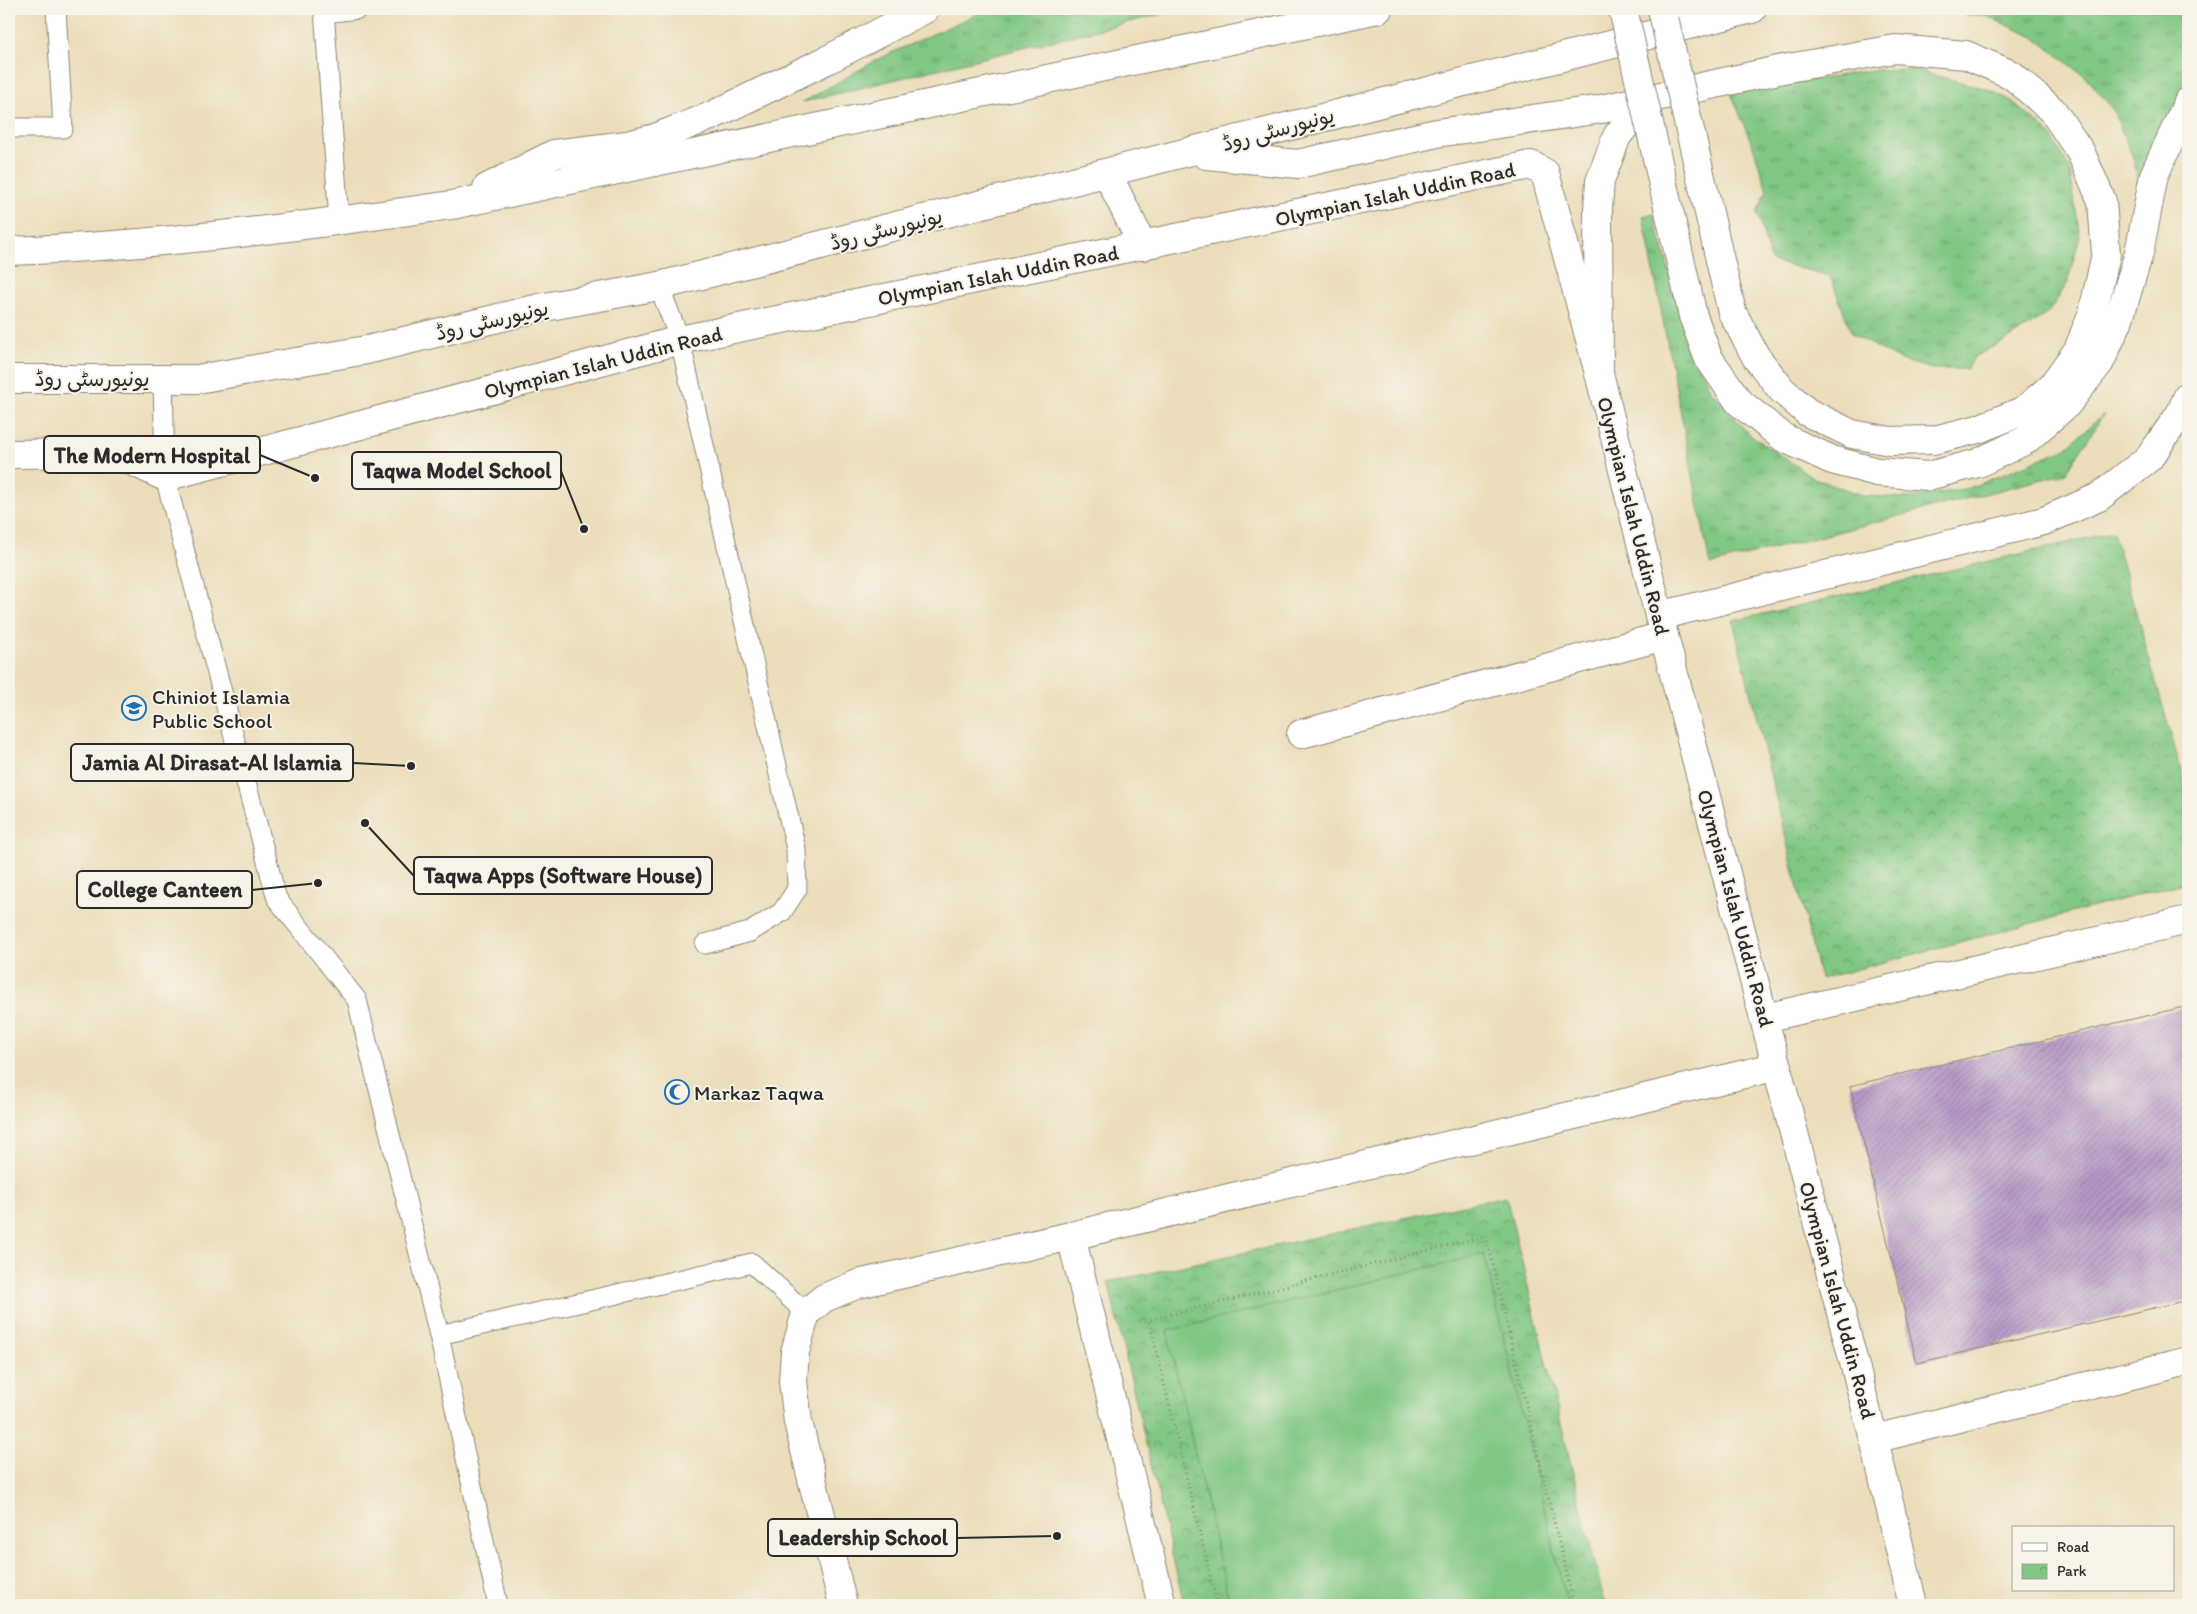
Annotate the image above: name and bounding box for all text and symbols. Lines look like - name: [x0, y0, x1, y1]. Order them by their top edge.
- street label: یونیورسٹی روڈ: [1219, 102, 1337, 158]
- street label: Olympian Islah Uddin Road: [1273, 156, 1518, 232]
- street label: یونیورسٹی روڈ: [827, 203, 945, 257]
- street label: Olympian Islah Uddin Road: [875, 239, 1121, 311]
- street label: یونیورسٹی روڈ: [433, 295, 551, 347]
- street label: Olympian Islah Uddin Road: [481, 320, 725, 404]
- street label: یونیورسٹی روڈ: [34, 366, 150, 393]
- street label: Olympian Islah Uddin Road: [1592, 394, 1676, 638]
- callout: The Modern Hospital: [44, 436, 260, 473]
- text: The Modern Hospital: [53, 442, 251, 469]
- callout: Taqwa Model School: [352, 452, 561, 489]
- text: Taqwa Model School: [362, 457, 552, 484]
- place label: Chiniot Islamia Public School: [152, 684, 290, 733]
- school or university icon: Chiniot Islamia Public School: [121, 695, 147, 721]
- callout: Jamia Al Dirasat-Al Islamia: [71, 744, 353, 781]
- text: Jamia Al Dirasat-Al Islamia: [81, 749, 342, 776]
- street label: Olympian Islah Uddin Road: [1692, 786, 1780, 1030]
- callout: Taqwa Apps (Software House): [414, 857, 712, 894]
- text: Taqwa Apps (Software House): [423, 862, 702, 889]
- callout: College Canteen: [77, 871, 252, 908]
- text: College Canteen: [88, 876, 243, 903]
- mosque icon: Markaz Taqwa: [664, 1079, 690, 1105]
- place label: Markaz Taqwa: [694, 1080, 824, 1105]
- street label: Olympian Islah Uddin Road: [1794, 1178, 1882, 1422]
- callout: Leadership School: [768, 1519, 957, 1556]
- text: Leadership School: [778, 1524, 949, 1551]
- legend: [2012, 1526, 2174, 1592]
- text: Road: [2057, 1538, 2090, 1556]
- text: Park: [2057, 1562, 2087, 1580]

